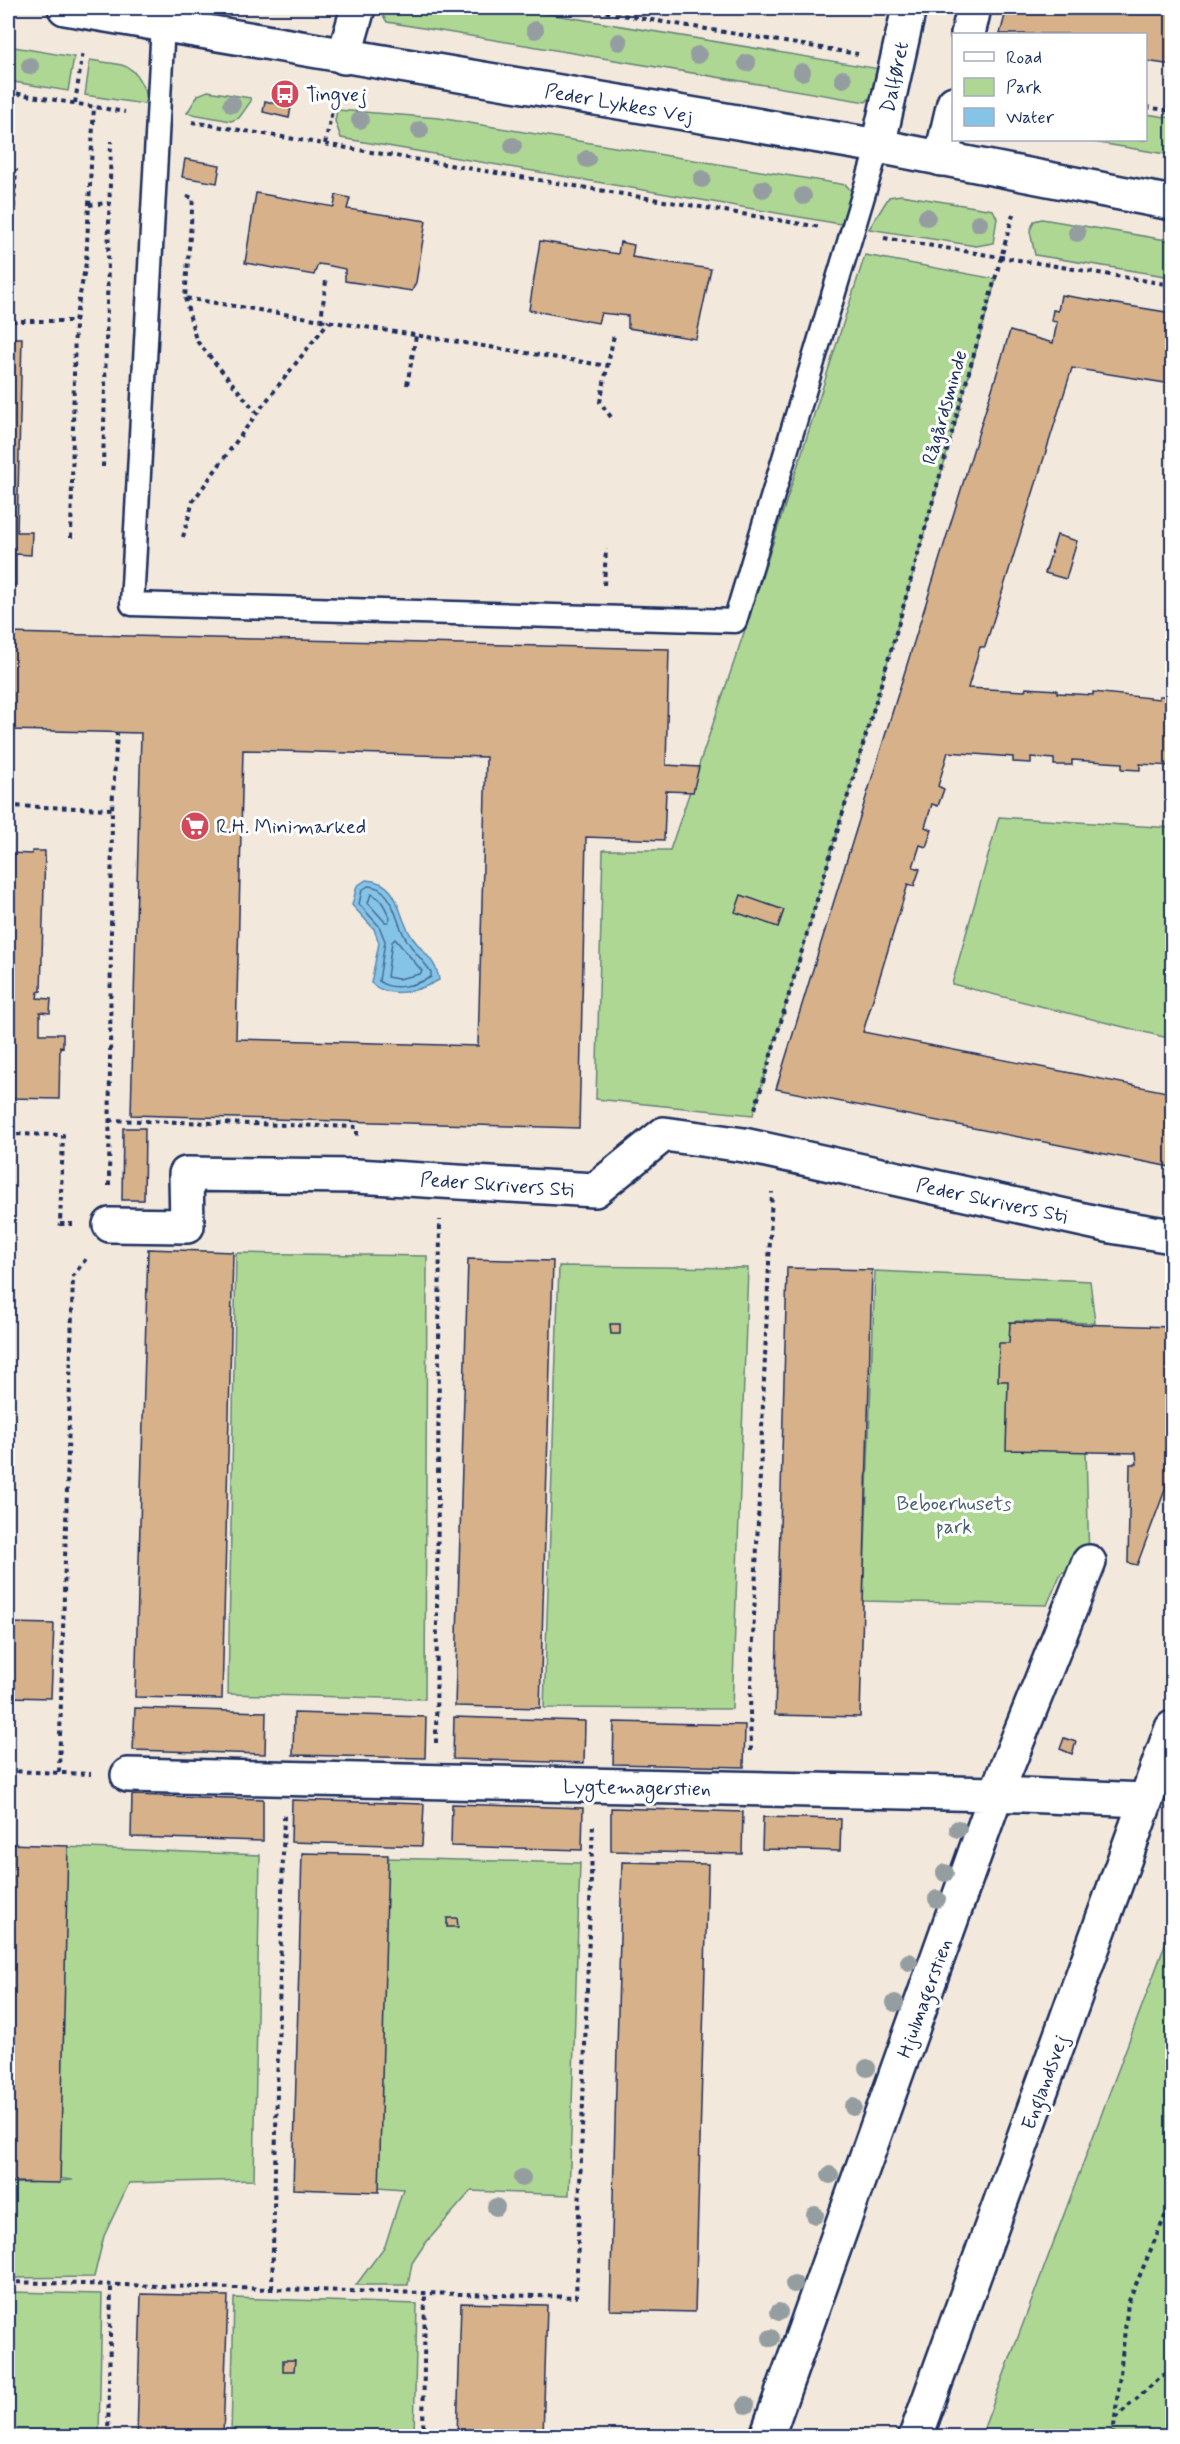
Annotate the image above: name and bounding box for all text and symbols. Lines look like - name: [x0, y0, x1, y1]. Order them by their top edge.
- legend: [952, 33, 1147, 141]
- street label: Dalføret: [875, 39, 916, 115]
- text: Road: [1006, 46, 1042, 70]
- text: Park: [1006, 76, 1042, 100]
- bus stop icon: Tingvej: [269, 78, 301, 110]
- street label: Peder Lykkes Vej: [542, 78, 695, 131]
- place label: Tingvej: [306, 82, 367, 110]
- text: Water: [1006, 106, 1055, 130]
- street label: Rågårdsminde: [916, 347, 975, 468]
- supermarket icon: R.H. Minimarked: [179, 810, 211, 842]
- place label: R.H. Minimarked: [216, 814, 366, 841]
- street label: Peder Skrivers Sti: [419, 1167, 575, 1204]
- street label: Peder Skrivers Sti: [914, 1172, 1070, 1231]
- park label: Beboerhusets park: [896, 1491, 1012, 1541]
- street label: Lygtemagerstien: [563, 1774, 711, 1804]
- street label: Hjulmagerstien: [891, 1935, 961, 2063]
- street label: Englandsvej: [1016, 2031, 1077, 2134]

